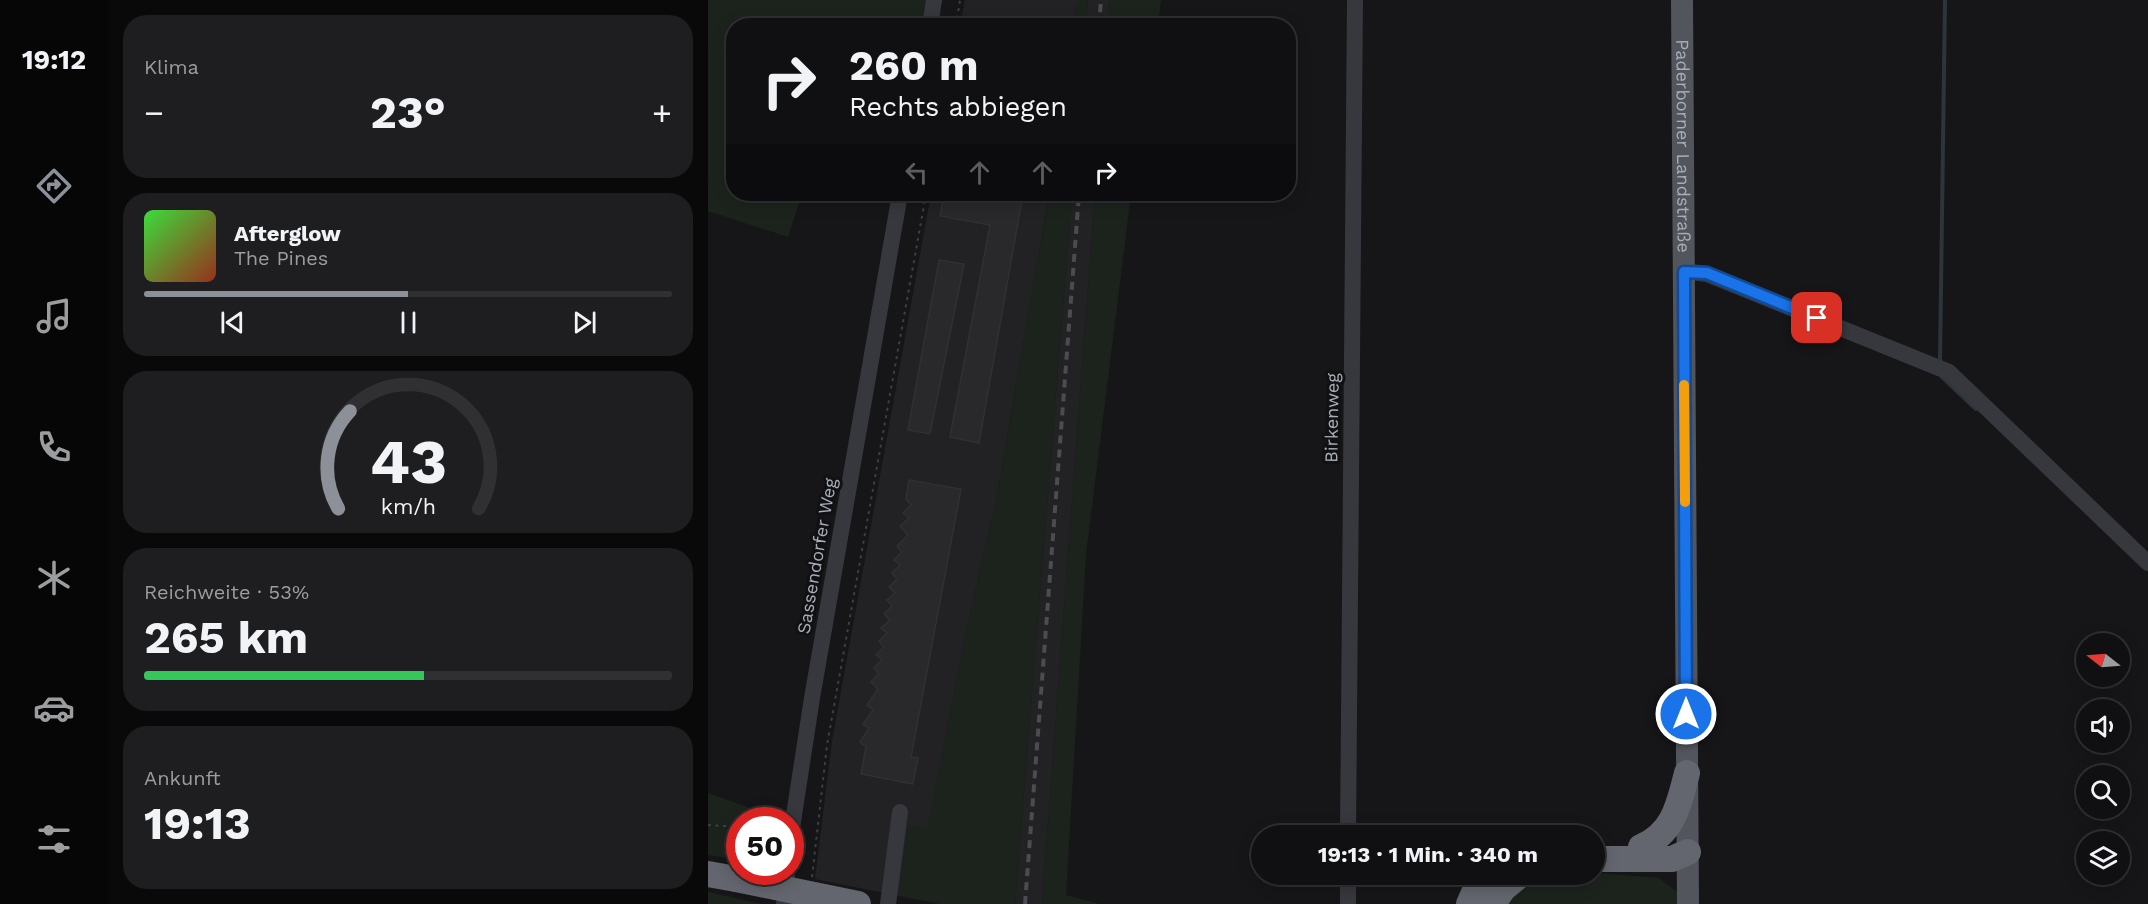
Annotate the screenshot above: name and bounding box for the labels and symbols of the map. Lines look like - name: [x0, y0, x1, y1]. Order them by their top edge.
- street label: Paderborner Landstraße: [1672, 39, 1695, 253]
- pin: [1791, 292, 1842, 343]
- street label: Birkenweg: [1320, 372, 1343, 463]
- street label: Sassendorfer Weg: [792, 476, 841, 636]
- north arrow: [2076, 633, 2130, 687]
- position arrow: [1654, 682, 1718, 746]
- speed limit sign: 50: [726, 807, 804, 885]

